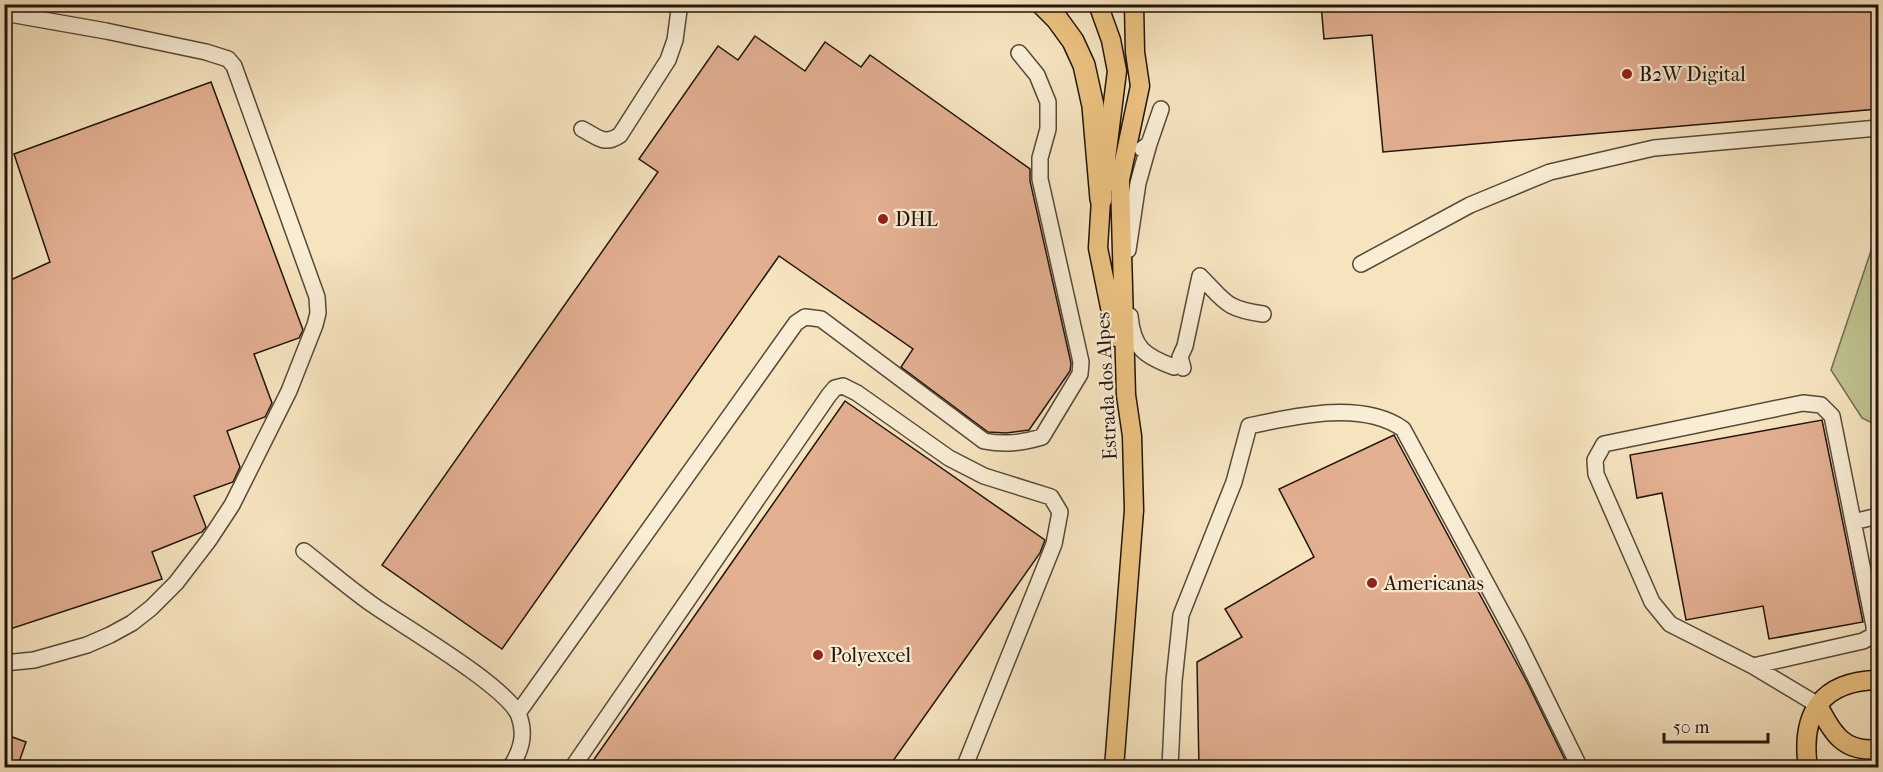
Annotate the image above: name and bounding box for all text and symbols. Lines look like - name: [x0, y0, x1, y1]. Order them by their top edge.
- place label: B2W Digital: [1639, 63, 1746, 86]
- marker: B2W Digital: [1620, 67, 1634, 81]
- place label: DHL: [895, 208, 938, 231]
- marker: DHL: [876, 212, 890, 226]
- street label: Estrada dos Alpes: [1091, 311, 1122, 461]
- place label: Americanas: [1383, 572, 1484, 595]
- marker: Americanas: [1365, 576, 1379, 590]
- place label: Polyexcel: [830, 644, 911, 667]
- marker: Polyexcel: [811, 648, 825, 662]
- scale bar: [1664, 706, 1768, 744]
- text: 50 m: [1673, 717, 1710, 738]

